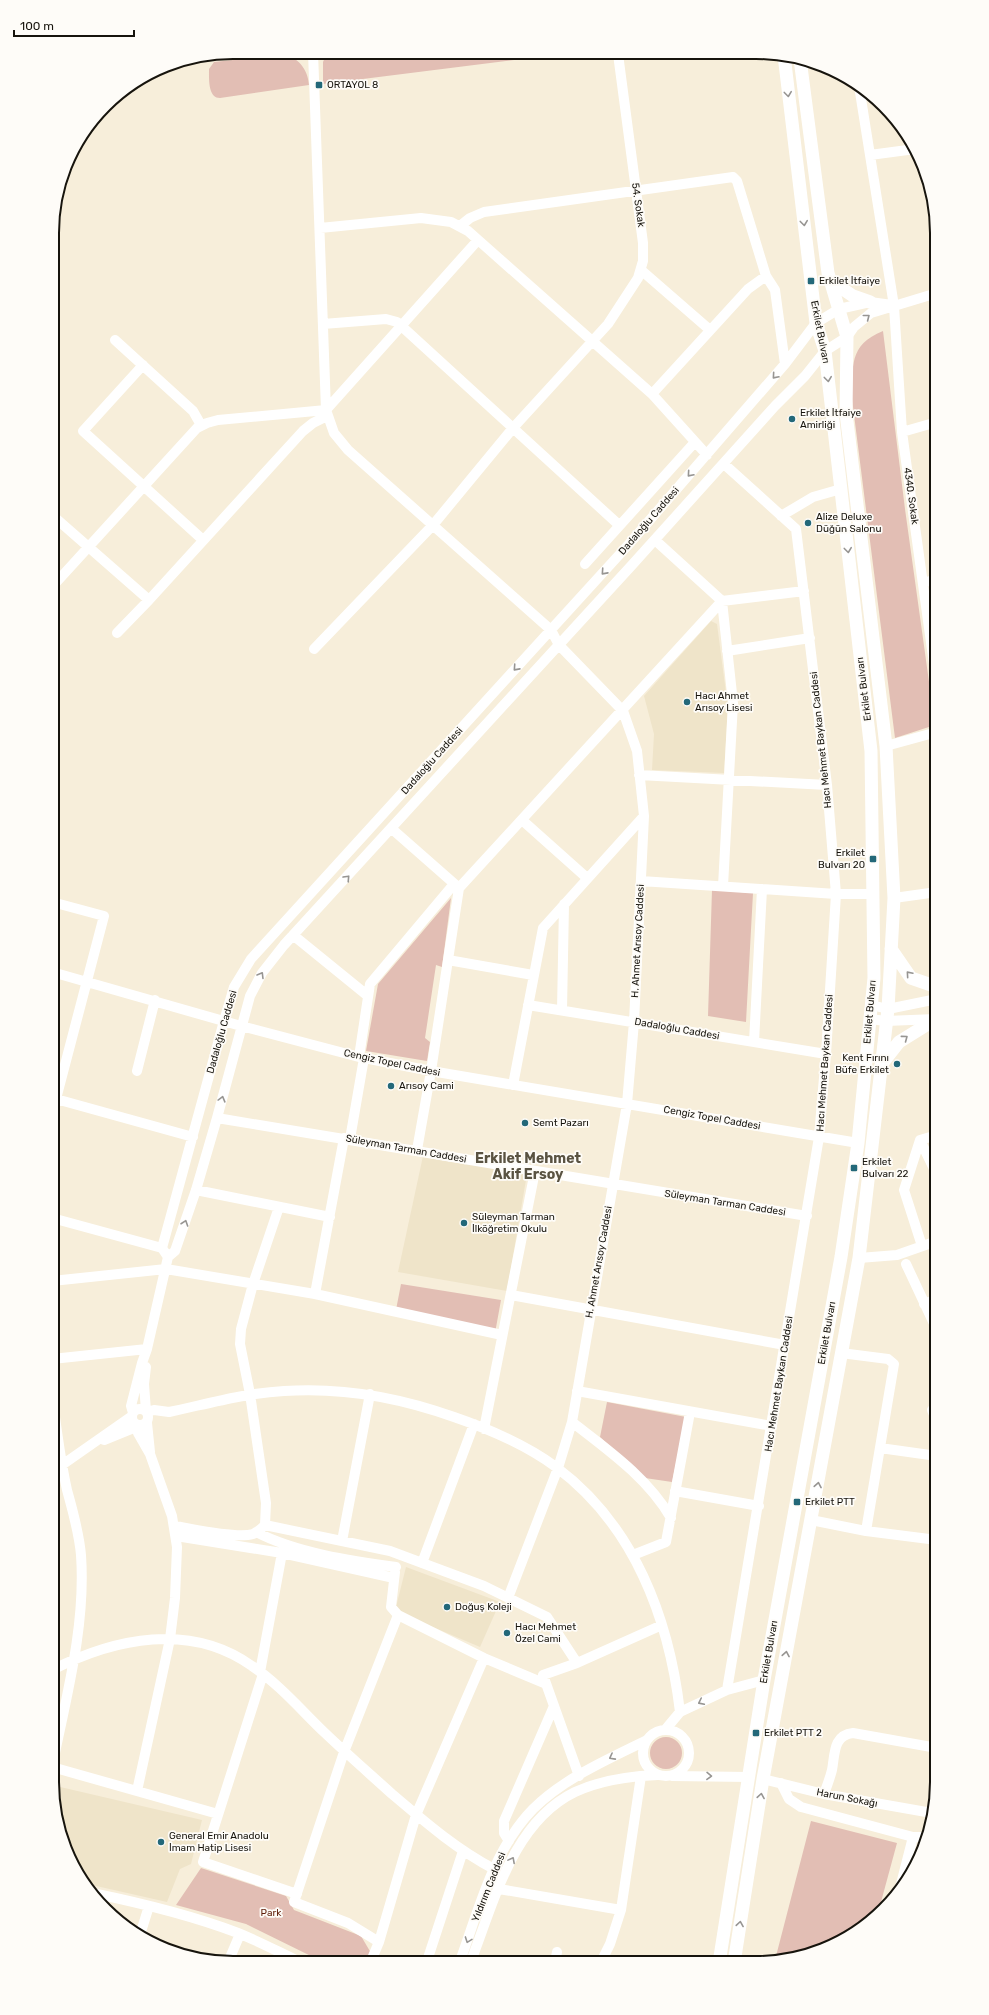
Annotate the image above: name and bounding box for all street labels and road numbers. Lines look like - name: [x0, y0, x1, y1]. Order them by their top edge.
- street label: 54. Sokak: [629, 182, 647, 229]
- street label: Erkilet Bulvarı: [808, 299, 832, 365]
- street label: 4340. Sokak: [901, 467, 921, 526]
- street label: Dadaloğlu Caddesi: [616, 485, 682, 557]
- street label: Erkilet Bulvarı: [854, 656, 874, 722]
- street label: Hacı Mehmet Baykan Caddesi: [808, 671, 834, 809]
- street label: Dadaloğlu Caddesi: [399, 725, 465, 797]
- street label: H. Ahmet Arısoy Caddesi: [629, 884, 647, 998]
- street label: Erkilet Bulvarı: [861, 980, 879, 1044]
- street label: Dadaloğlu Caddesi: [204, 989, 240, 1075]
- street label: Hacı Mehmet Baykan Caddesi: [814, 994, 836, 1132]
- street label: Dadaloğlu Caddesi: [634, 1016, 720, 1042]
- street label: Cengiz Topel Caddesi: [343, 1047, 441, 1079]
- street label: Cengiz Topel Caddesi: [663, 1104, 761, 1132]
- street label: Süleyman Tarman Caddesi: [345, 1132, 467, 1166]
- street label: Süleyman Tarman Caddesi: [664, 1187, 786, 1219]
- street label: H. Ahmet Arısoy Caddesi: [583, 1205, 615, 1319]
- street label: Erkilet Bulvarı: [816, 1300, 838, 1366]
- street label: Hacı Mehmet Baykan Caddesi: [762, 1315, 796, 1453]
- street label: Erkilet Bulvarı: [758, 1619, 780, 1685]
- street label: Harun Sokağı: [815, 1786, 879, 1810]
- street label: Yıldırım Caddesi: [470, 1850, 508, 1924]

